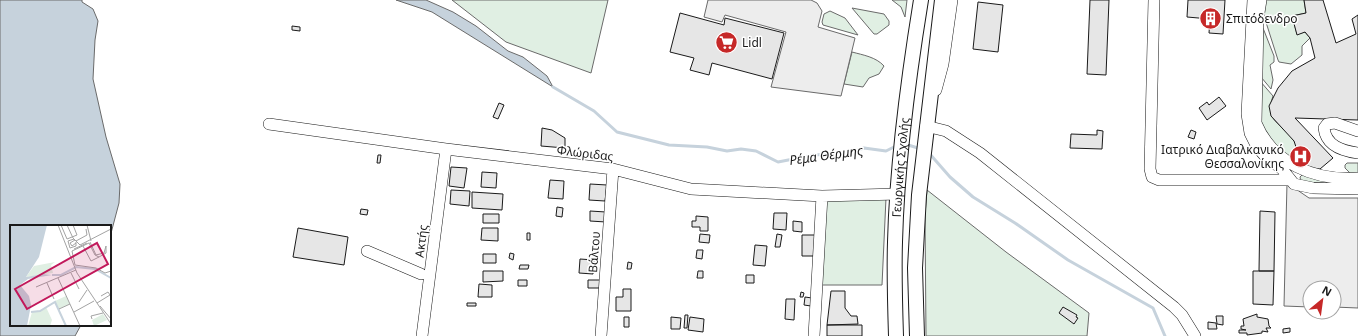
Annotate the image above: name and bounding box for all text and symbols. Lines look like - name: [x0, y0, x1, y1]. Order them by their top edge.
- building icon: Σπιτόδενδρο: [1198, 5, 1224, 31]
- place label: Σπιτόδενδρο: [1226, 10, 1298, 27]
- supermarket icon: Lidl: [714, 29, 740, 55]
- place label: Lidl: [742, 34, 762, 51]
- street label: Γεωργικής Σχολής: [887, 116, 913, 218]
- street label: Φλώριδας: [556, 141, 614, 165]
- water label: Ρέμα Θέρμης: [788, 141, 864, 169]
- place label: Ιατρικό Διαβαλκανικό Θεσσαλονίκης: [1161, 141, 1284, 172]
- hospital icon: Ιατρικό Διαβαλκανικό Θεσσαλονίκης: [1287, 143, 1313, 169]
- street label: Ακτής: [411, 223, 431, 258]
- inset map: [10, 225, 111, 326]
- street label: Βάλτου: [584, 231, 604, 273]
- north arrow: [1302, 280, 1342, 320]
- text: N: [1320, 282, 1335, 300]

